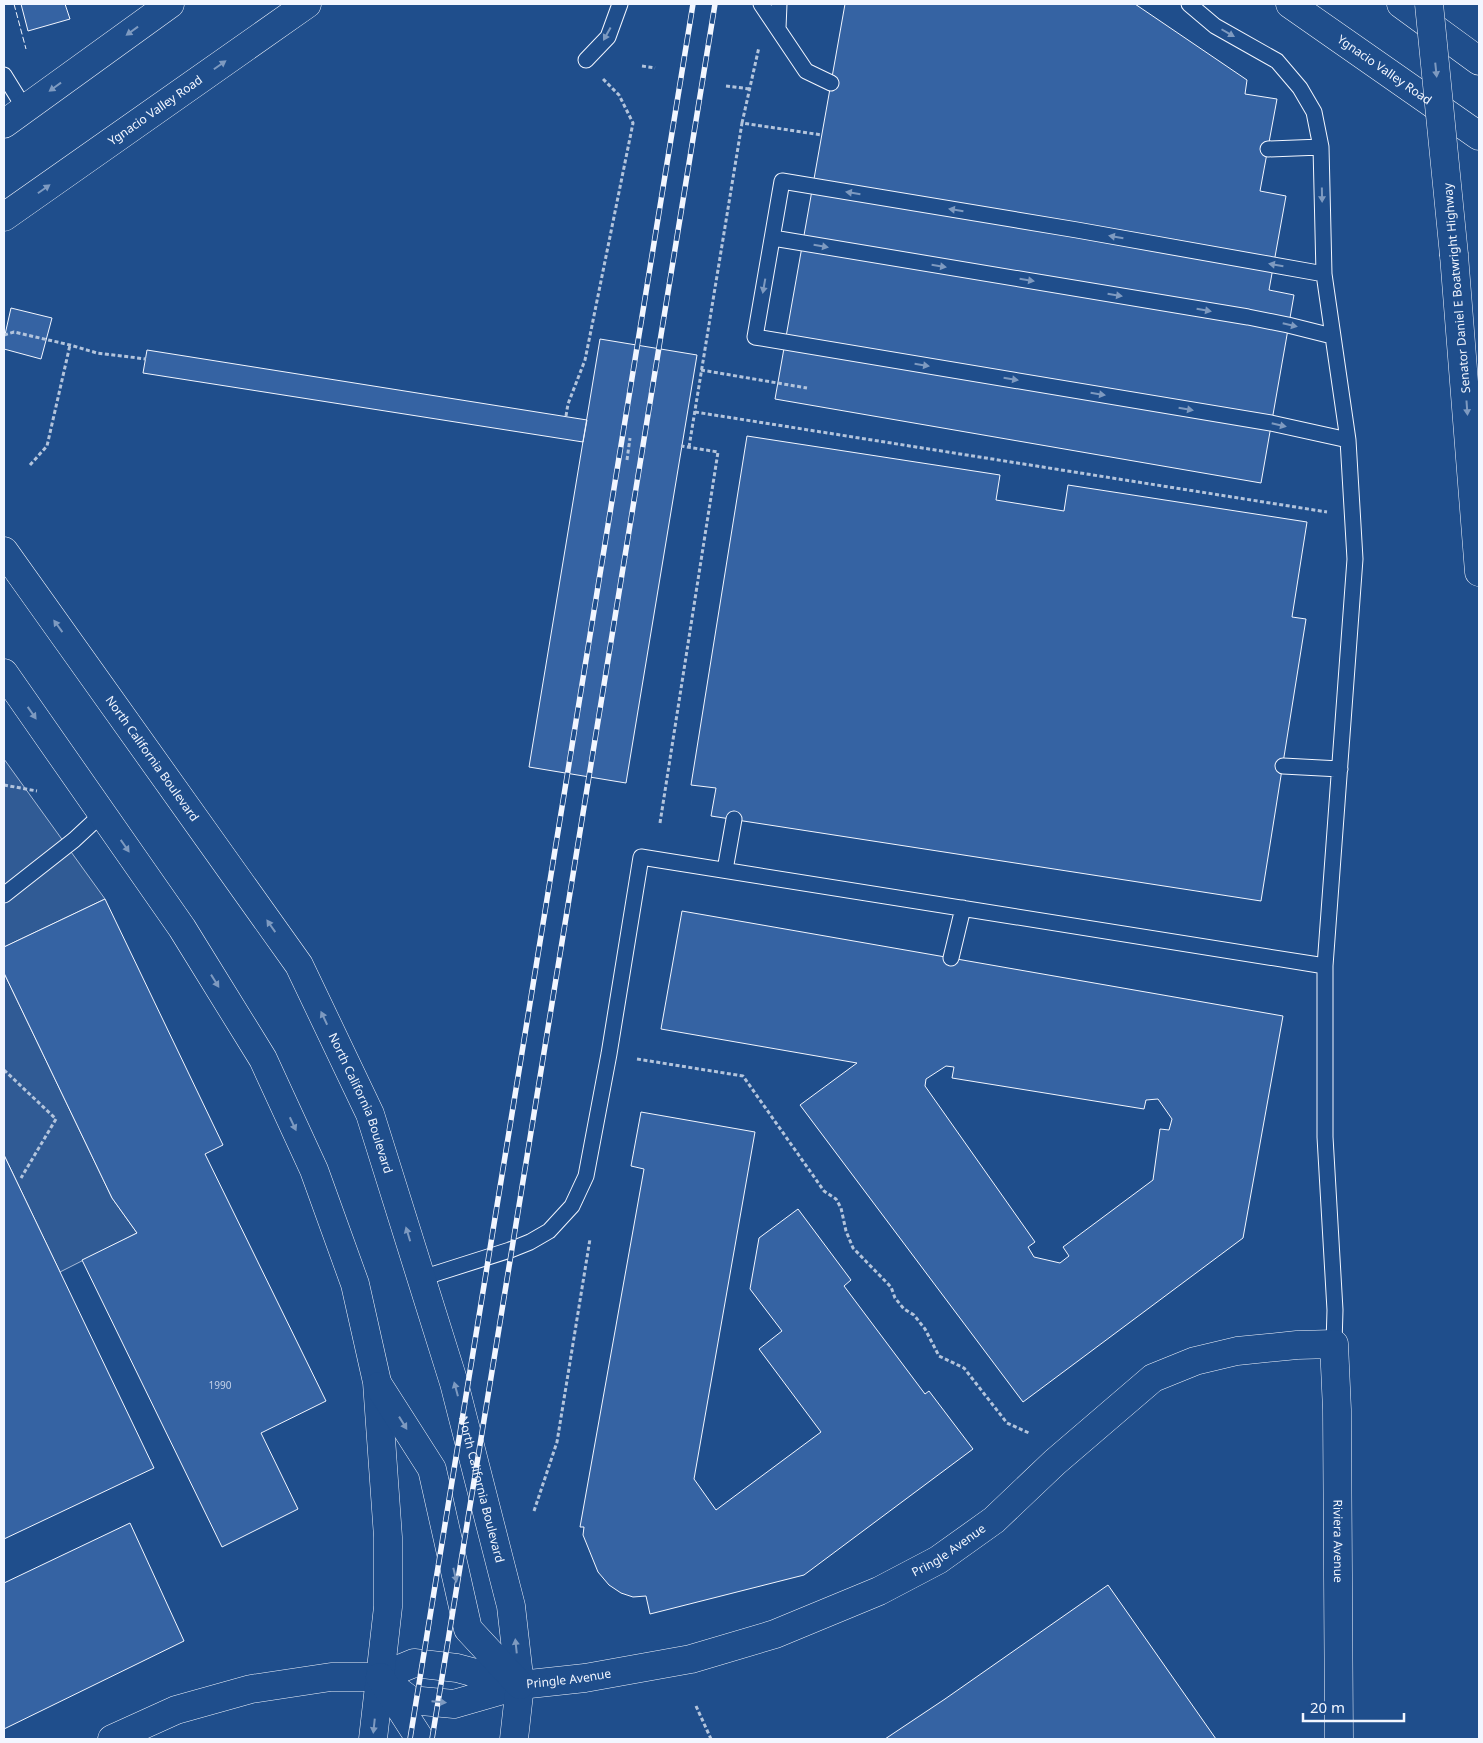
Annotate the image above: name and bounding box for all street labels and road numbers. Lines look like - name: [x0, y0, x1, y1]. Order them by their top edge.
- street label: Ygnacio Valley Road: [1334, 31, 1435, 108]
- street label: Ygnacio Valley Road: [105, 71, 206, 149]
- street label: Senator Daniel E Boatwright Highway: [1439, 181, 1474, 394]
- street label: North California Boulevard: [102, 692, 203, 825]
- street label: North California Boulevard: [325, 1030, 397, 1175]
- street label: North California Boulevard: [455, 1414, 509, 1564]
- street label: Riviera Avenue: [1330, 1499, 1347, 1583]
- street label: Pringle Avenue: [909, 1520, 989, 1580]
- street label: Pringle Avenue: [525, 1664, 613, 1692]

